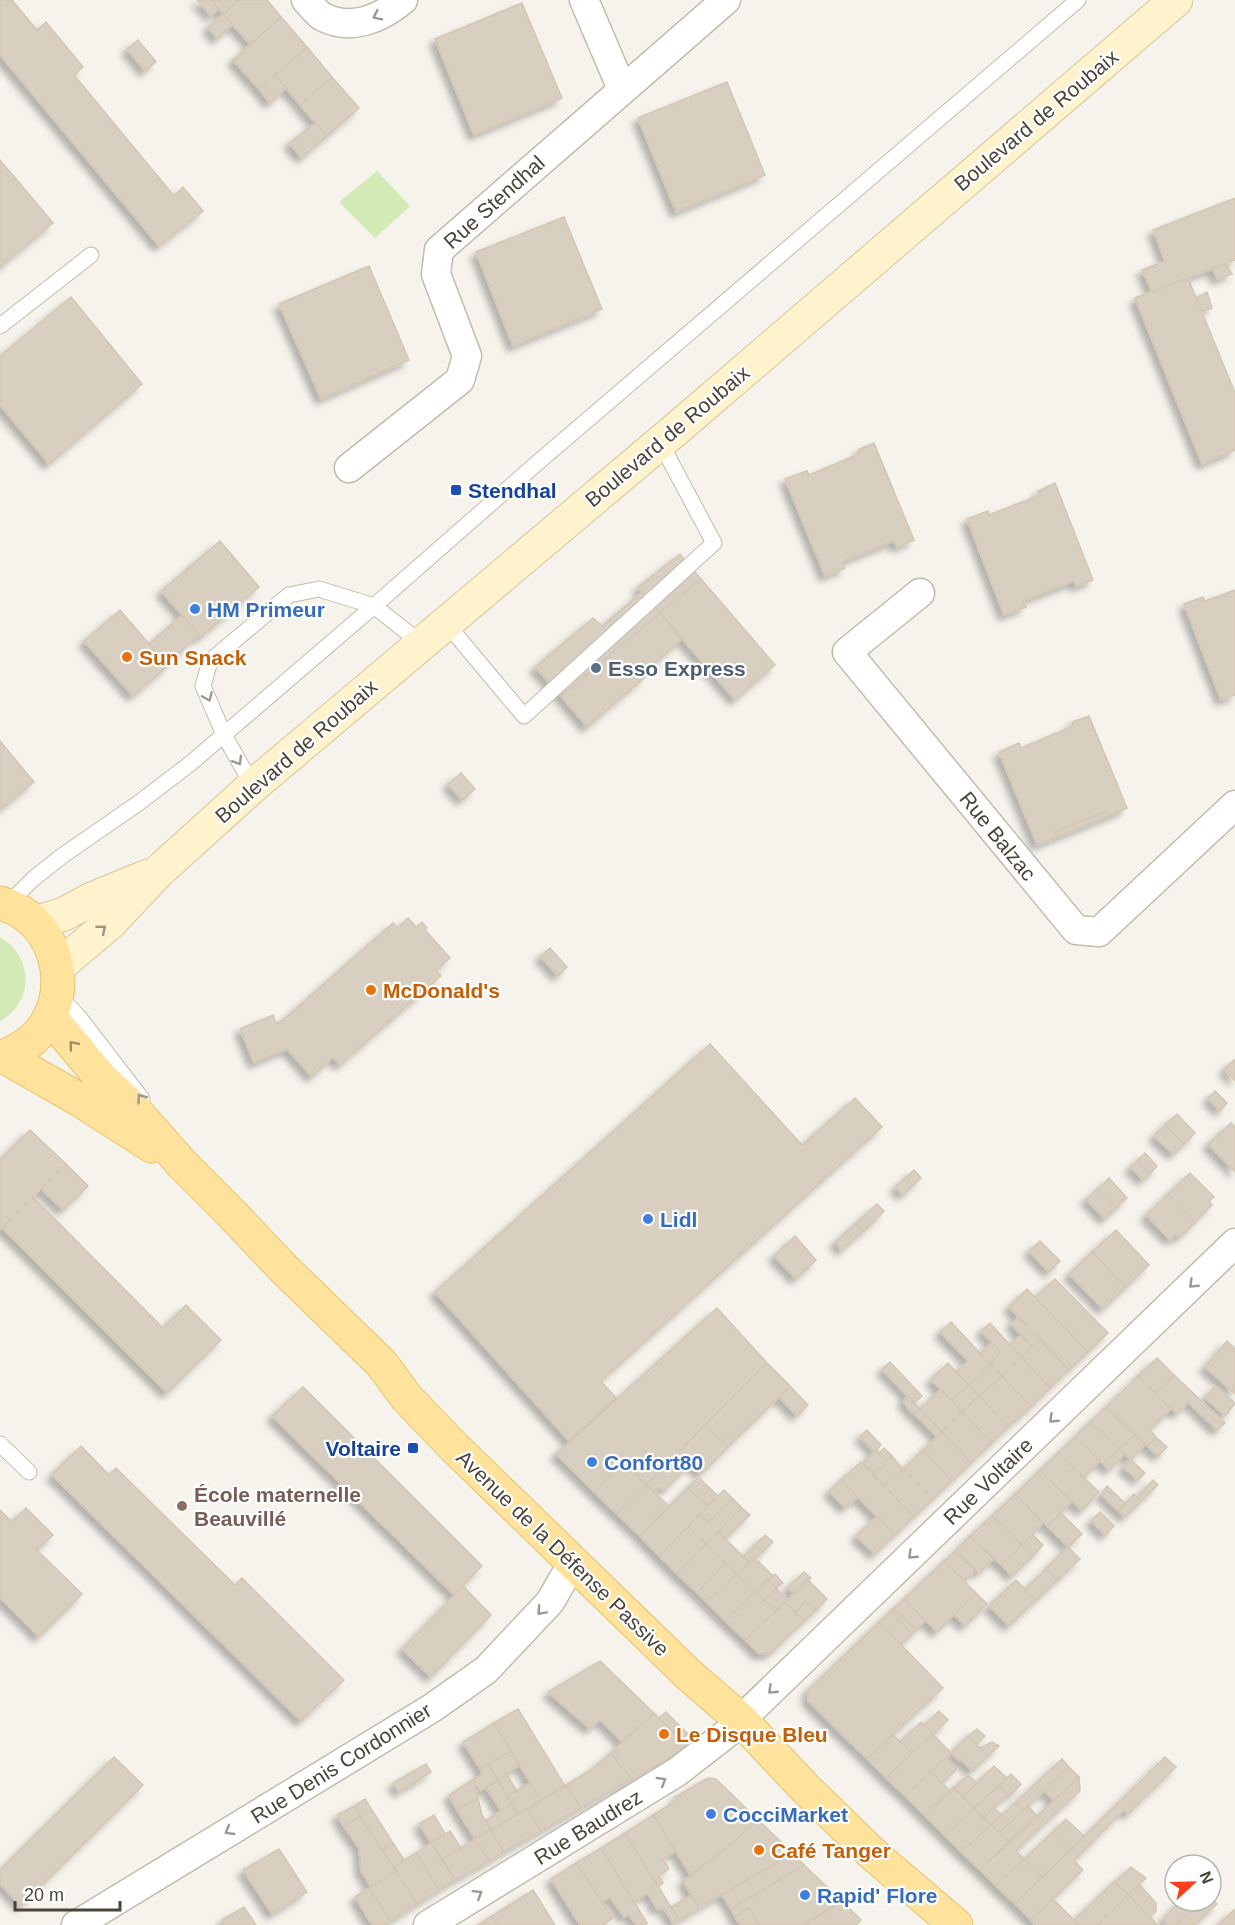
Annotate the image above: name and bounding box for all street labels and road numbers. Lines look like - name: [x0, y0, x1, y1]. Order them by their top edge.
- street label: Boulevard de Roubaix: [949, 44, 1123, 195]
- street label: Rue Stendhal: [439, 151, 549, 253]
- street label: Boulevard de Roubaix: [580, 360, 754, 511]
- street label: Boulevard de Roubaix: [210, 674, 382, 827]
- street label: Rue Balzac: [955, 787, 1041, 885]
- street label: Rue Voltaire: [939, 1433, 1037, 1529]
- street label: Avenue de la Défense Passive: [452, 1446, 674, 1660]
- street label: Rue Denis Cordonnier: [247, 1698, 435, 1828]
- street label: Rue Baudrez: [530, 1785, 646, 1869]

